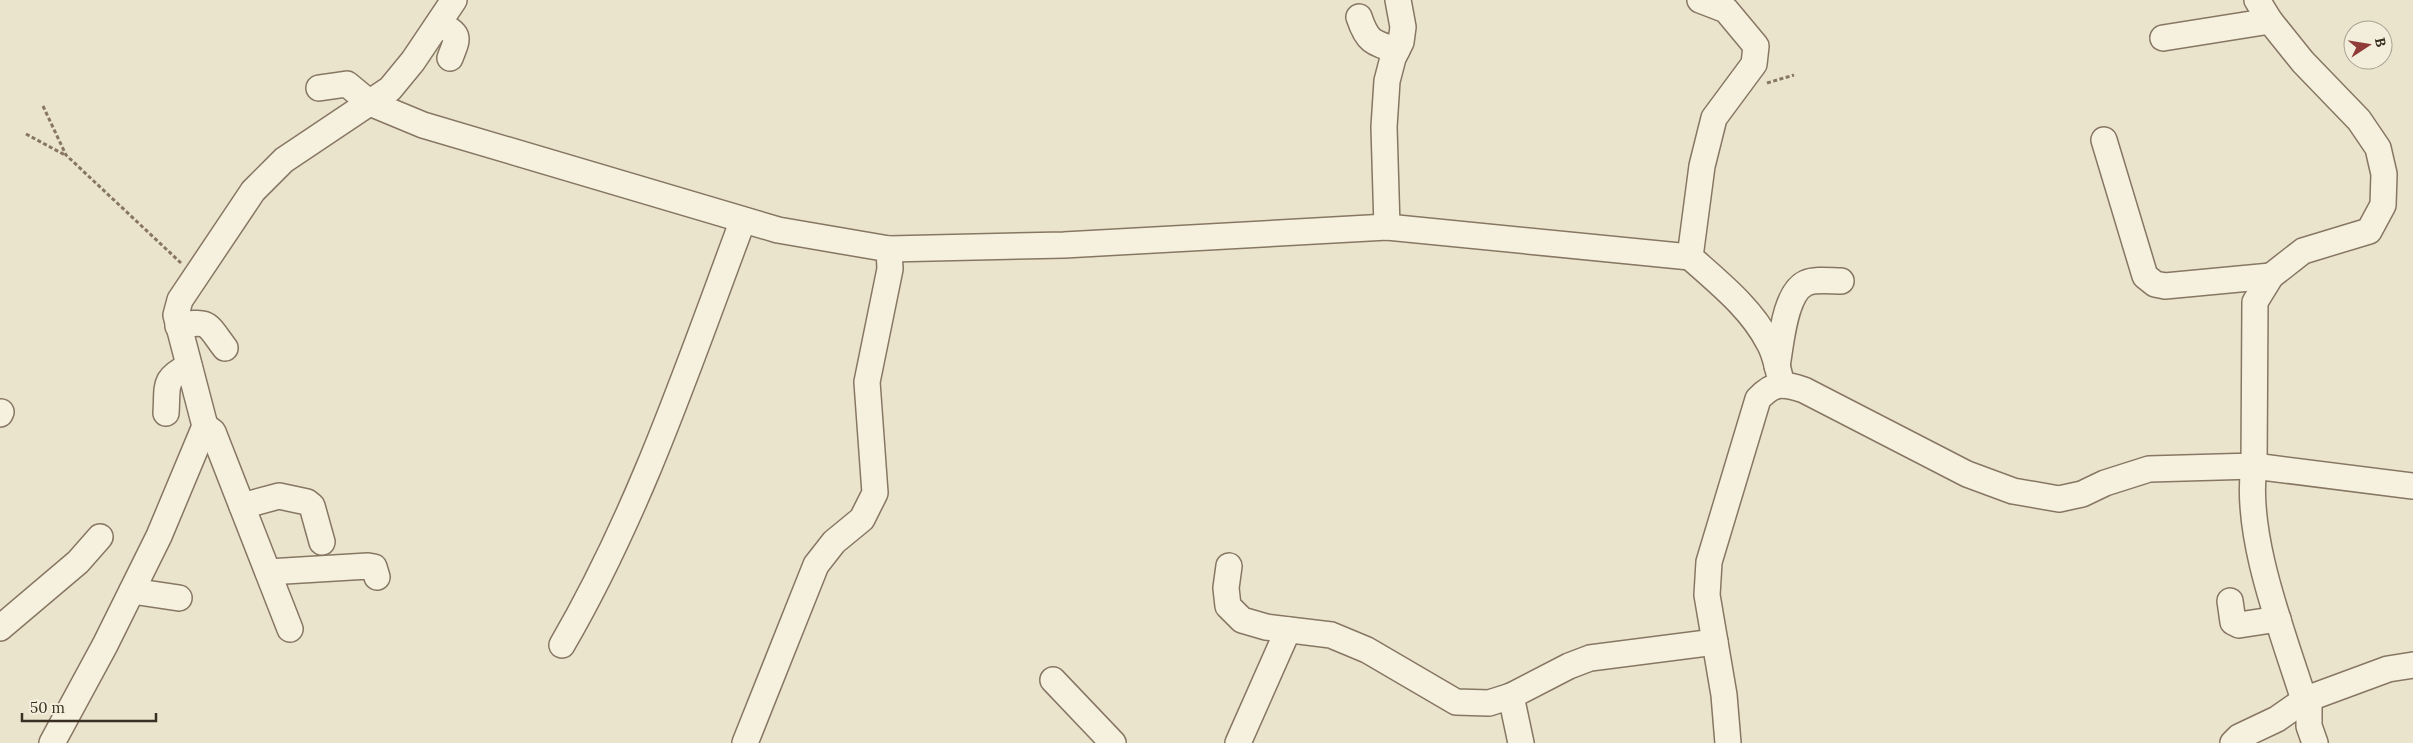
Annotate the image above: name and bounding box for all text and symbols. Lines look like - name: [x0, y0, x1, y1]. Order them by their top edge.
- north arrow: [2343, 20, 2393, 70]
- text: B: [2371, 36, 2390, 49]
- scale bar: [22, 690, 156, 722]
- text: 50 m: [30, 698, 65, 717]

